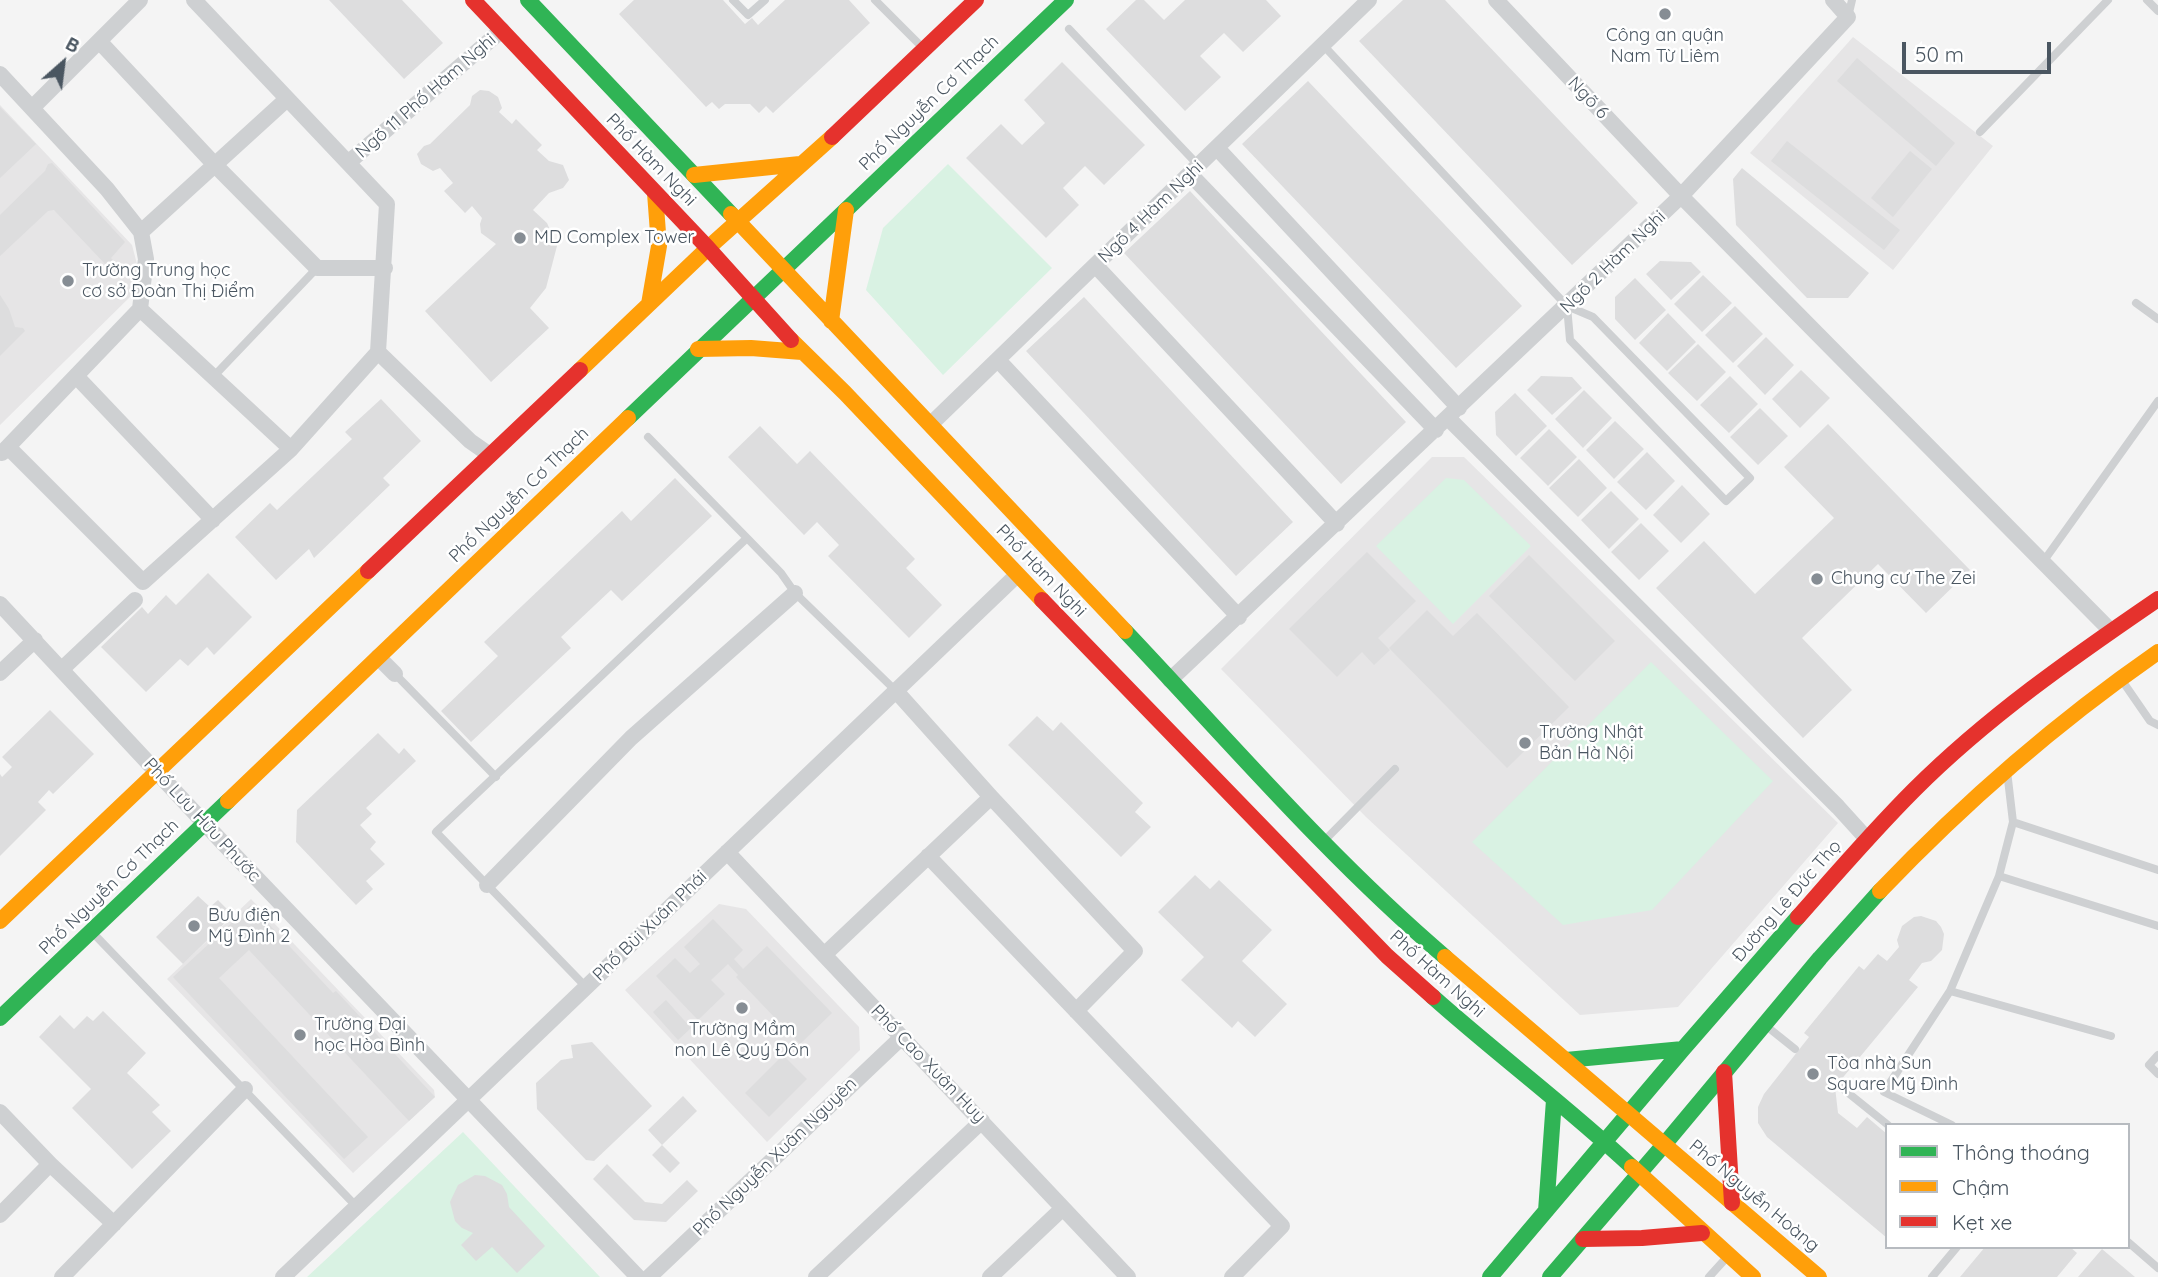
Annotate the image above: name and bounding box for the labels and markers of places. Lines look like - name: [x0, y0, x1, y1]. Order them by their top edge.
- marker: Công an quận Nam Từ Liêm: [1657, 6, 1673, 22]
- place label: Công an quận Nam Từ Liêm: [1606, 25, 1724, 68]
- place label: MD Complex Tower: [534, 227, 695, 249]
- marker: MD Complex Tower: [512, 230, 528, 246]
- place label: Trường Trung học cơ sở Đoàn Thị Điểm: [82, 260, 255, 302]
- marker: Trường Trung học cơ sở Đoàn Thị Điểm: [60, 273, 76, 289]
- place label: Chung cư The Zei: [1831, 568, 1976, 590]
- marker: Chung cư The Zei: [1809, 571, 1825, 587]
- place label: Trường Nhật Bản Hà Nội: [1539, 722, 1644, 764]
- marker: Trường Nhật Bản Hà Nội: [1517, 735, 1533, 751]
- place label: Bưu điện Mỹ Đình 2: [208, 905, 290, 948]
- marker: Bưu điện Mỹ Đình 2: [186, 918, 202, 934]
- marker: Trường Mầm non Lê Quý Đôn: [734, 1000, 750, 1016]
- place label: Trường Đại học Hòa Bình: [314, 1014, 425, 1056]
- place label: Trường Mầm non Lê Quý Đôn: [675, 1019, 809, 1062]
- marker: Trường Đại học Hòa Bình: [292, 1027, 308, 1043]
- place label: Tòa nhà Sun Square Mỹ Đình: [1827, 1053, 1958, 1096]
- marker: Tòa nhà Sun Square Mỹ Đình: [1805, 1066, 1821, 1082]

